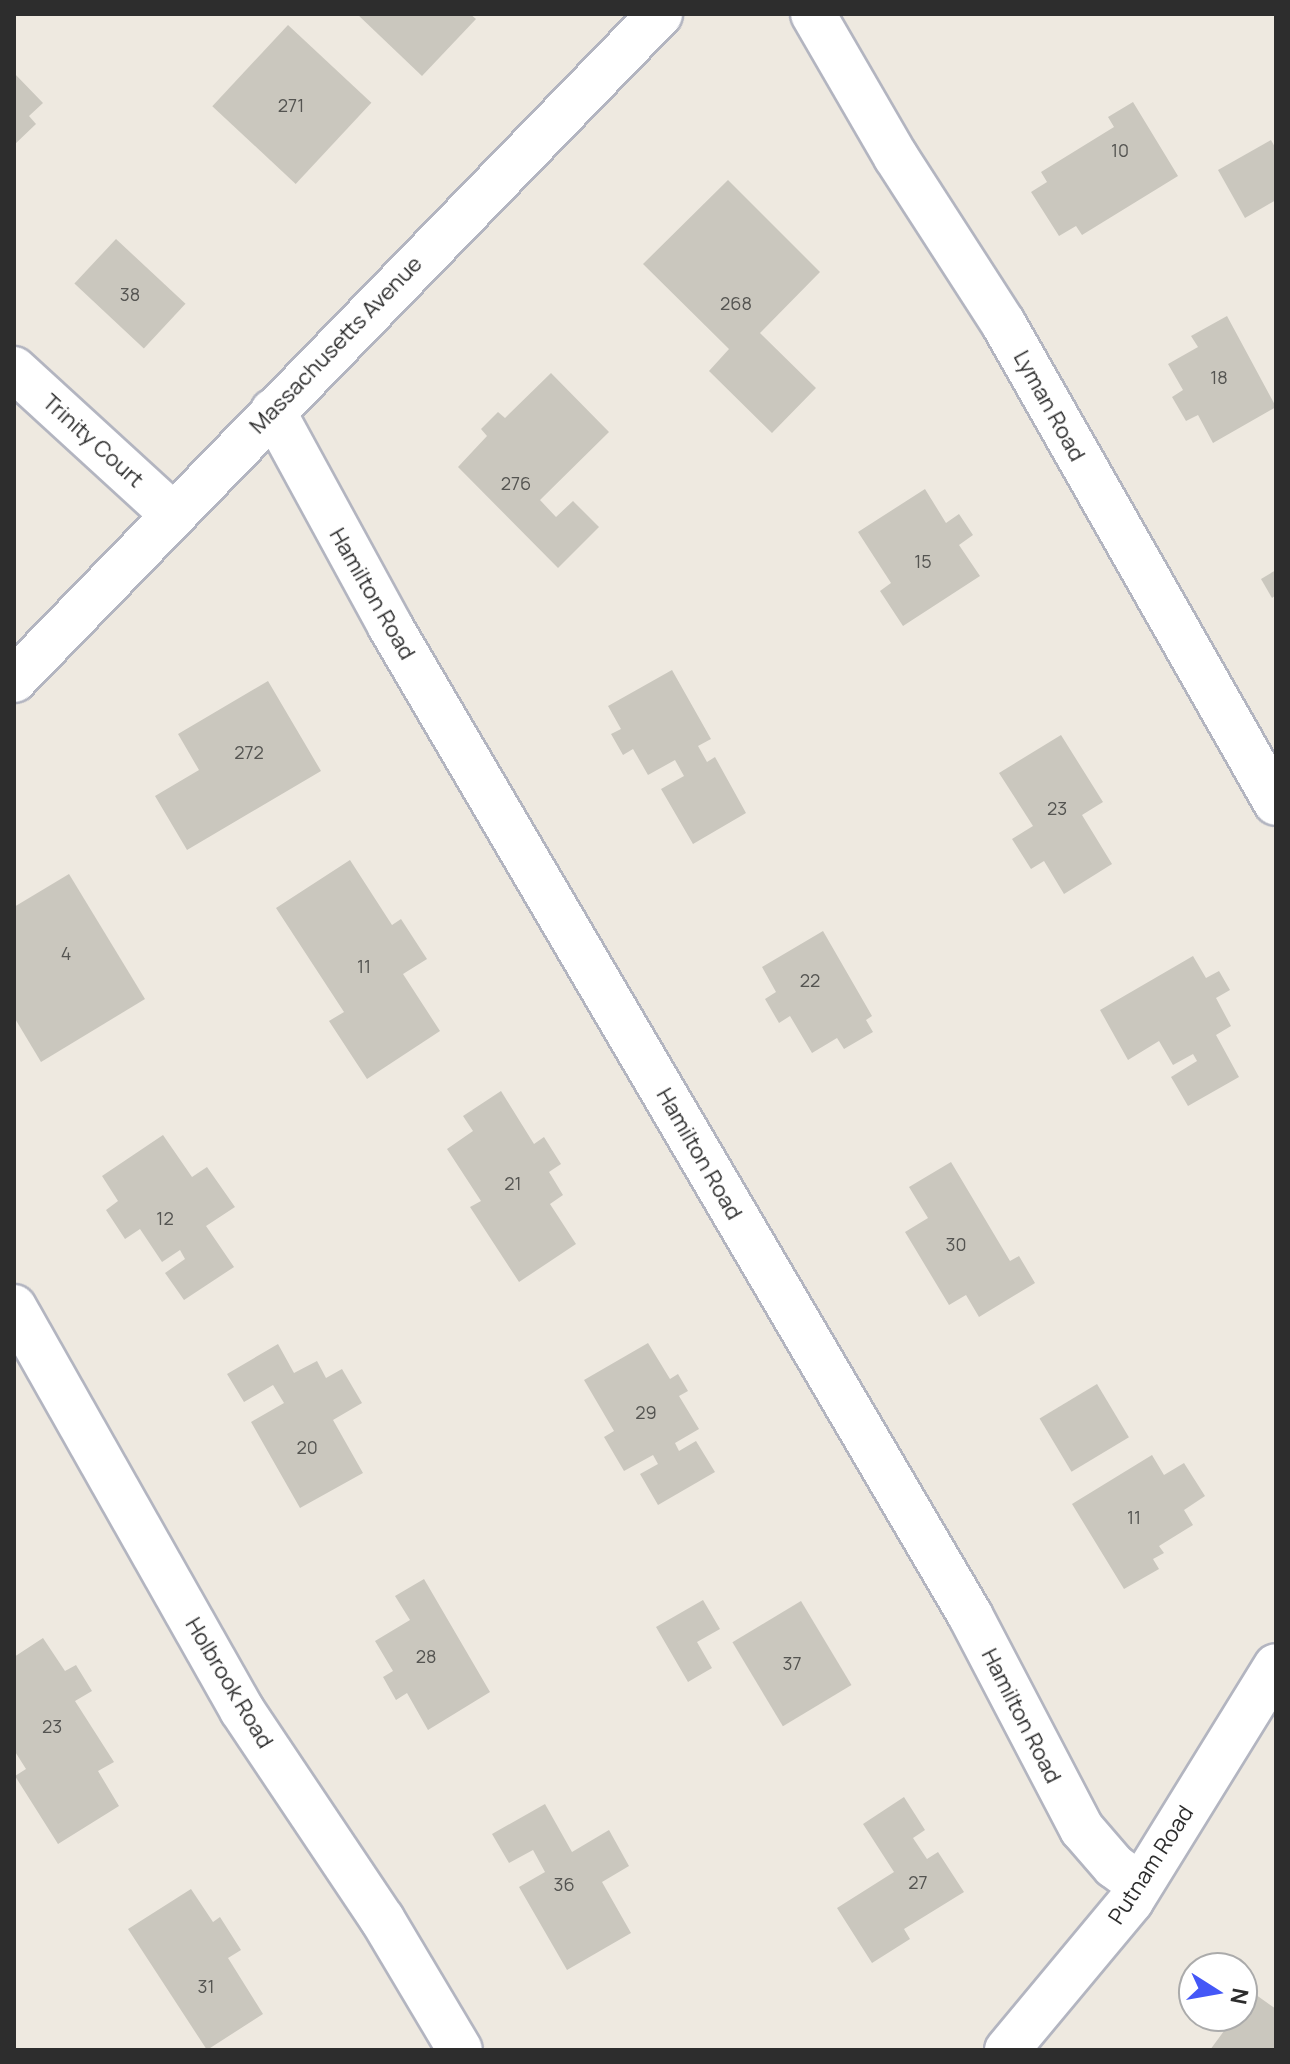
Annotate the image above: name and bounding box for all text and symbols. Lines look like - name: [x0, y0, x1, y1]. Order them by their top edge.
- house number: 271: [278, 94, 304, 116]
- house number: 10: [1111, 139, 1129, 161]
- street label: Massachusetts Avenue: [244, 251, 428, 439]
- house number: 38: [120, 283, 140, 305]
- house number: 268: [720, 292, 752, 314]
- street label: Lyman Road: [1008, 346, 1090, 466]
- house number: 18: [1210, 366, 1228, 388]
- street label: Trinity Court: [37, 389, 149, 493]
- house number: 276: [501, 472, 531, 494]
- street label: Hamilton Road: [324, 524, 420, 664]
- house number: 15: [914, 550, 932, 572]
- house number: 272: [234, 741, 264, 763]
- house number: 23: [1047, 797, 1067, 819]
- house number: 4: [61, 942, 71, 964]
- house number: 11: [357, 955, 371, 977]
- house number: 22: [800, 969, 820, 991]
- street label: Hamilton Road: [651, 1084, 747, 1224]
- house number: 21: [504, 1172, 522, 1194]
- house number: 12: [156, 1207, 174, 1229]
- house number: 30: [946, 1233, 966, 1255]
- house number: 29: [635, 1401, 657, 1423]
- house number: 20: [296, 1436, 318, 1458]
- house number: 11: [1127, 1506, 1141, 1528]
- street label: Holbrook Road: [180, 1613, 278, 1753]
- street label: Hamilton Road: [976, 1644, 1066, 1788]
- house number: 28: [416, 1645, 436, 1667]
- house number: 37: [783, 1652, 801, 1674]
- house number: 23: [42, 1715, 62, 1737]
- street label: Putnam Road: [1103, 1801, 1199, 1929]
- house number: 27: [908, 1871, 928, 1893]
- house number: 36: [553, 1873, 575, 1895]
- north arrow: [1178, 1952, 1258, 2032]
- house number: 31: [198, 1975, 214, 1997]
- text: N: [1223, 1986, 1256, 2007]

